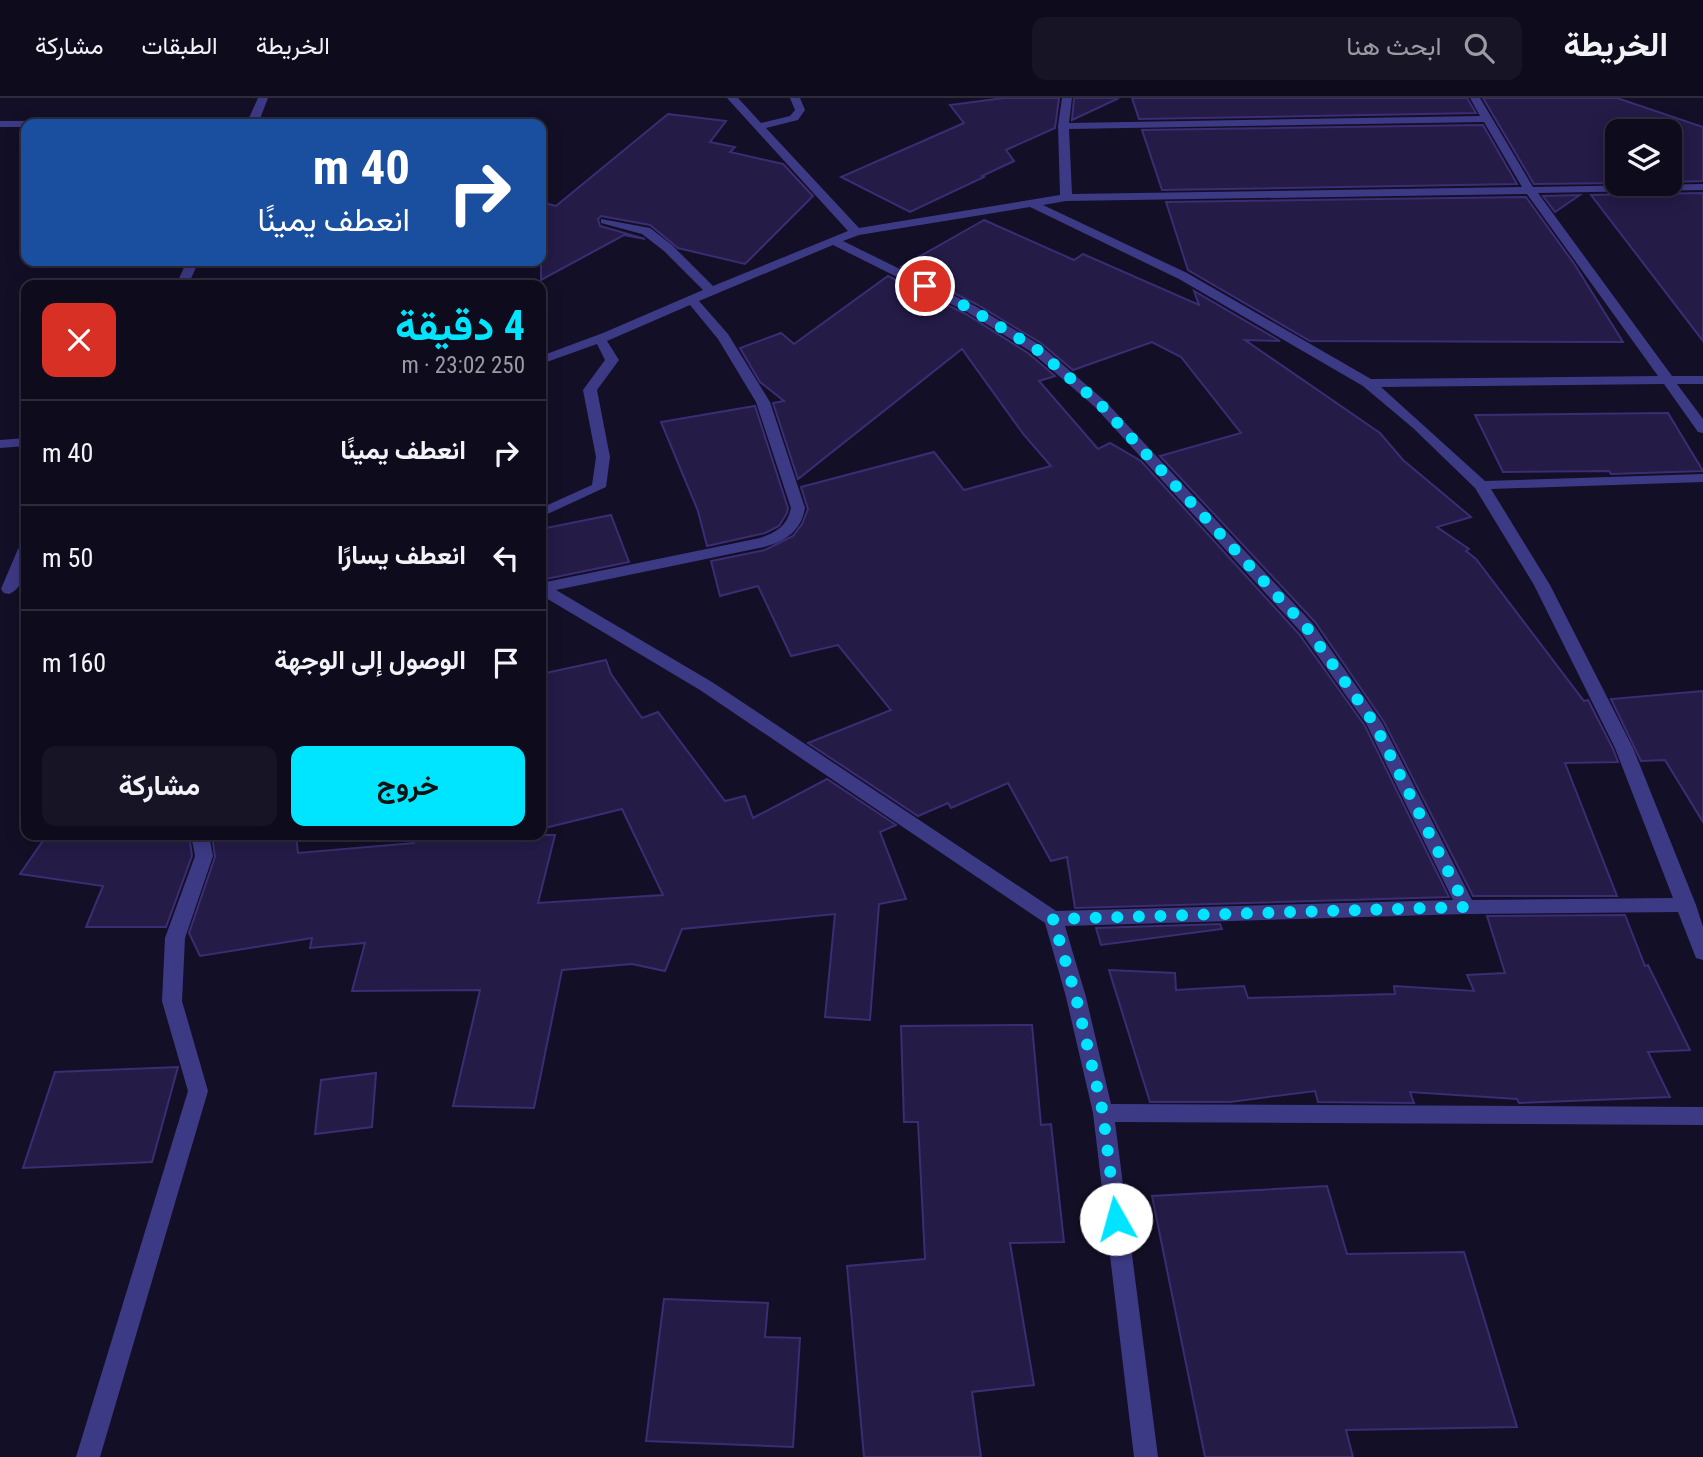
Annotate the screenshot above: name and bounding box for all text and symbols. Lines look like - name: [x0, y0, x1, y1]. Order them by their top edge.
- search box: [1032, 17, 1522, 80]
- text: الخريطة: [1564, 25, 1668, 64]
- icon: search: [1460, 29, 1498, 67]
- text: ابحث هنا: [1346, 31, 1442, 61]
- text: مشاركة: [35, 32, 103, 60]
- text: الطبقات: [141, 32, 218, 60]
- text: الخريطة: [256, 32, 330, 60]
- map controls: [1605, 119, 1682, 196]
- button: layers: [1605, 119, 1682, 196]
- text: 40 m: [313, 139, 410, 196]
- icon: right: [434, 147, 525, 238]
- text: انعطف يمينًا: [257, 201, 410, 239]
- pin: [895, 256, 955, 316]
- icon: arrive: [906, 267, 944, 305]
- text: 4 دقيقة: [395, 301, 525, 350]
- button: close: [42, 303, 116, 377]
- text: 250 m · 23:02: [401, 352, 525, 379]
- icon: right: [487, 434, 525, 472]
- text: انعطف يمينًا: [340, 435, 466, 465]
- text: 40 m: [42, 438, 93, 468]
- icon: left: [487, 539, 525, 577]
- text: انعطف يسارًا: [337, 540, 466, 570]
- text: 50 m: [42, 543, 93, 573]
- icon: arrive: [487, 644, 525, 682]
- text: الوصول إلى الوجهة: [274, 645, 466, 675]
- text: 160 m: [42, 648, 106, 678]
- button: مشاركة: [42, 746, 277, 826]
- button: خروج: [291, 746, 525, 826]
- position arrow: [1079, 1182, 1153, 1256]

